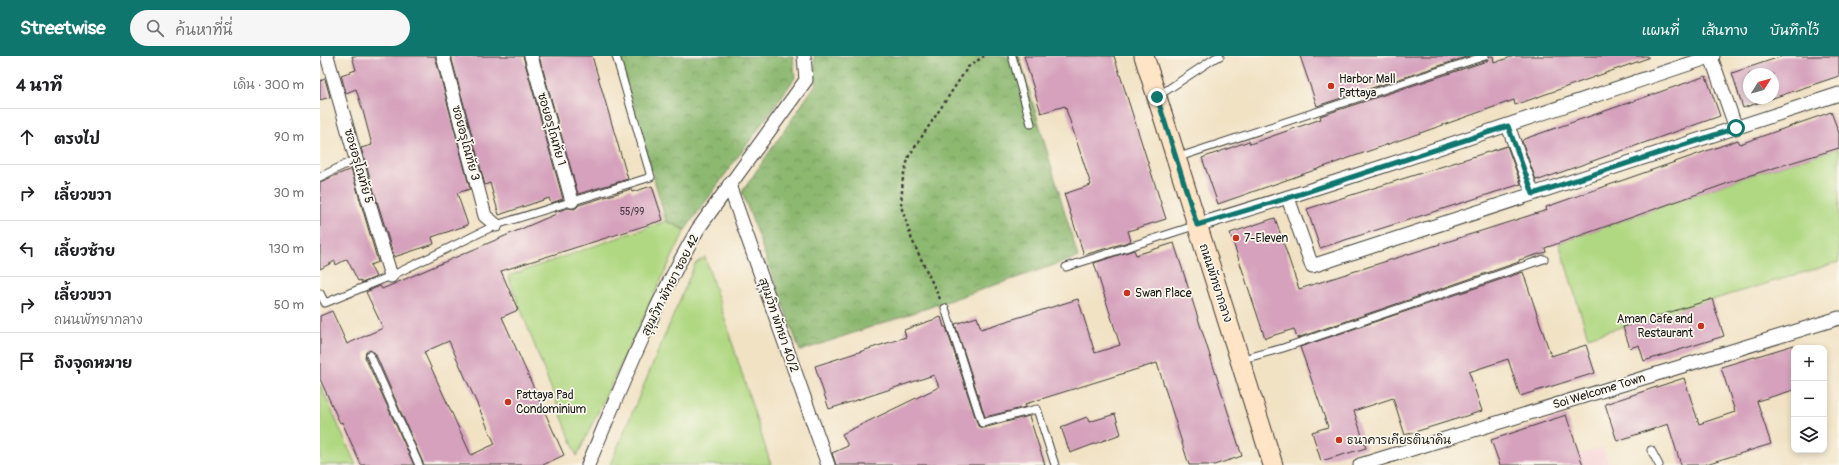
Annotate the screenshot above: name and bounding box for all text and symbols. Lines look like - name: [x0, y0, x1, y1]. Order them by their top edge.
- search box: [130, 10, 410, 46]
- text: Streetwise: [20, 16, 106, 40]
- icon: search: [144, 17, 166, 39]
- text: ค้นหาที่นี่: [176, 21, 233, 40]
- text: แผนที่: [1642, 22, 1679, 39]
- text: เส้นทาง: [1701, 22, 1748, 39]
- text: บันทึกไว้: [1770, 22, 1819, 39]
- north arrow: [1743, 68, 1779, 104]
- place label: Harbor Mall Pattaya: [1339, 72, 1396, 101]
- text: 4 นาที: [16, 75, 62, 96]
- text: เดิน · 300 m: [233, 77, 304, 93]
- marker: Harbor Mall Pattaya: [1326, 81, 1336, 91]
- route end: [1148, 88, 1166, 106]
- street label: ซอยอรุโณทัย 1: [533, 91, 570, 168]
- street label: ซอยอรุโณทัย 3: [447, 104, 484, 183]
- route start: [1727, 119, 1745, 137]
- icon: ahead: [16, 126, 38, 148]
- street label: ซอยอรุโณทัย 5: [340, 127, 377, 206]
- text: 90 m: [274, 129, 304, 145]
- text: ตรงไป: [54, 130, 100, 149]
- icon: right: [16, 182, 38, 204]
- text: 30 m: [274, 185, 304, 201]
- text: เลี้ยวขวา: [54, 186, 112, 205]
- house number: 55/99: [620, 206, 644, 218]
- place label: 7-Eleven: [1244, 231, 1289, 246]
- street label: สุขุมวิท พัทยา ซอย 42: [638, 232, 703, 339]
- marker: 7-Eleven: [1231, 233, 1241, 243]
- icon: left: [16, 238, 38, 260]
- text: 130 m: [268, 241, 304, 257]
- text: เลี้ยวซ้าย: [54, 242, 115, 261]
- street label: ถนนพัทยากลาง: [1196, 242, 1235, 324]
- street label: สุขุมวิท พัทยา 40/2: [754, 276, 802, 375]
- text: เลี้ยวขวา: [54, 286, 112, 305]
- place label: Swan Place: [1135, 286, 1192, 301]
- marker: Swan Place: [1122, 288, 1132, 298]
- icon: right: [16, 294, 38, 316]
- text: 50 m: [274, 297, 304, 313]
- text: ถนนพัทยากลาง: [54, 312, 143, 328]
- place label: Aman Cafe and Restaurant: [1617, 312, 1693, 341]
- marker: Aman Cafe and Restaurant: [1696, 321, 1706, 331]
- map controls: [1791, 345, 1827, 453]
- button: +: [1791, 345, 1827, 381]
- icon: arrive: [16, 350, 38, 372]
- text: ถึงจุดหมาย: [54, 354, 132, 373]
- street label: Soi Welcome Town: [1551, 370, 1647, 413]
- button: −: [1791, 381, 1827, 417]
- place label: Pattaya Pad Condominium: [516, 388, 587, 417]
- marker: Pattaya Pad Condominium: [503, 397, 513, 407]
- button: layers: [1791, 417, 1827, 453]
- place label: ธนาคารเกียรตินาคิน: [1347, 433, 1451, 448]
- marker: ธนาคารเกียรตินาคิน: [1334, 435, 1344, 445]

